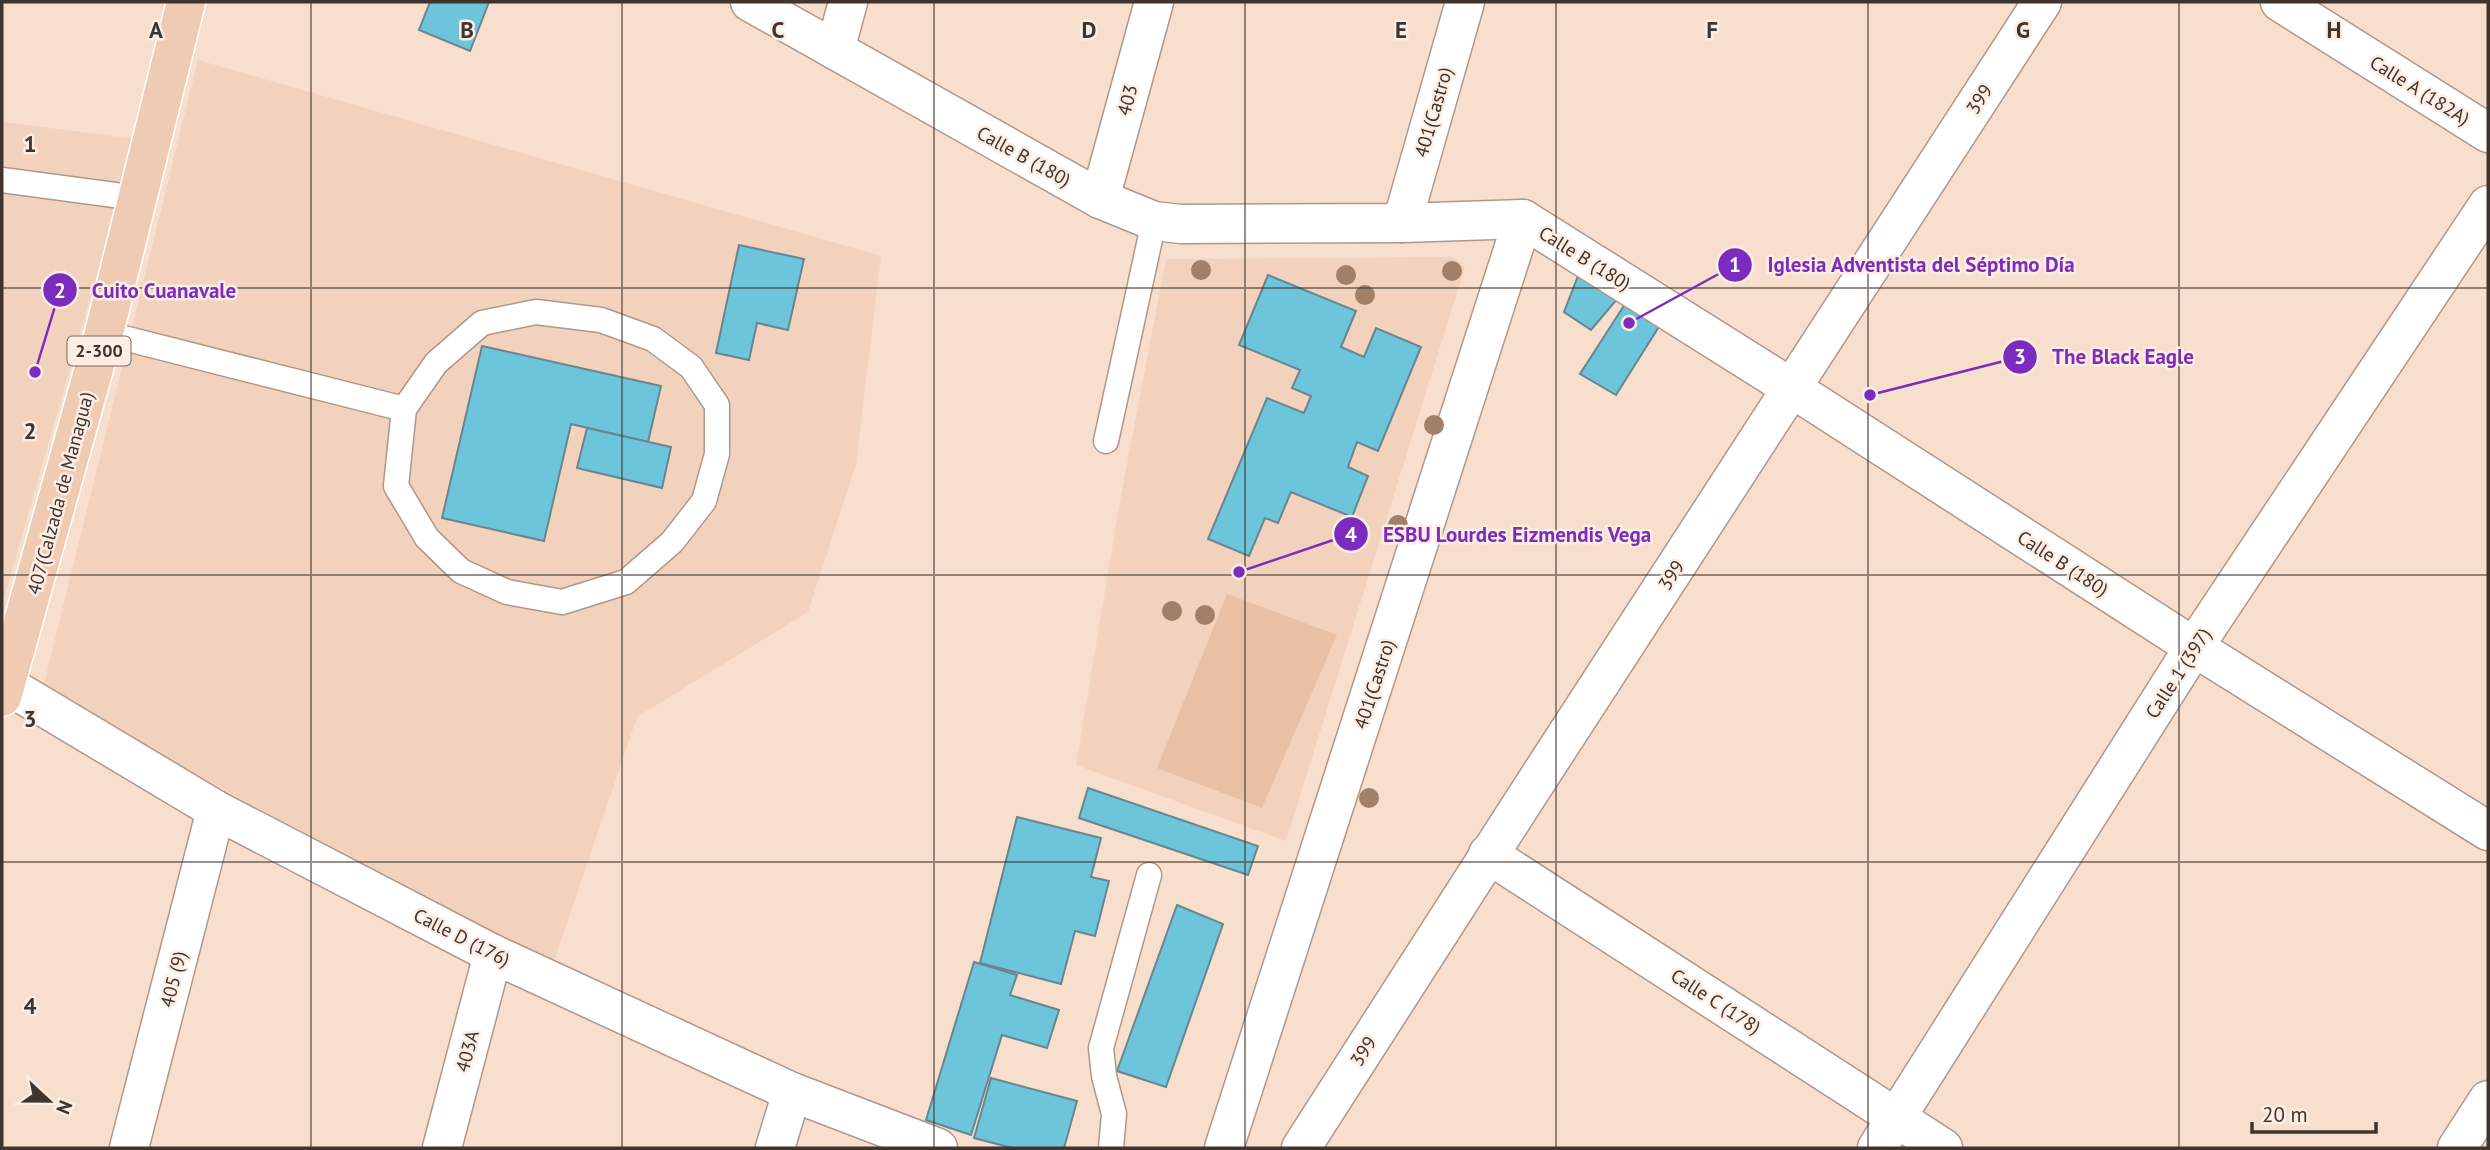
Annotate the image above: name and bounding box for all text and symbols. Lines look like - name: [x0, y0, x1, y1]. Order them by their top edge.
- text: A: [149, 15, 163, 44]
- text: B: [460, 15, 474, 44]
- text: C: [772, 15, 785, 44]
- text: D: [1082, 15, 1096, 44]
- text: E: [1395, 15, 1407, 44]
- text: F: [1706, 15, 1718, 44]
- text: G: [2016, 15, 2030, 44]
- text: H: [2327, 15, 2341, 44]
- street label: Calle A (182A): [2366, 50, 2474, 130]
- street label: 401(Castro): [1409, 64, 1457, 160]
- street label: 399: [1960, 79, 1998, 119]
- street label: 403: [1111, 82, 1143, 118]
- street label: Calle B (180): [973, 120, 1075, 192]
- text: 1: [23, 129, 37, 158]
- street label: Calle B (180): [1535, 220, 1635, 296]
- callout: Iglesia Adventista del Séptimo Día: [1718, 244, 2089, 286]
- text: 1: [1729, 251, 1741, 278]
- text: Iglesia Adventista del Séptimo Día: [1767, 251, 2075, 278]
- callout: Cuito Cuanavale: [43, 269, 250, 311]
- text: 2: [54, 277, 66, 304]
- text: Cuito Cuanavale: [92, 277, 236, 304]
- callout: The Black Eagle: [2003, 336, 2208, 378]
- road number: 2-300: [68, 337, 130, 366]
- text: 3: [2014, 343, 2026, 370]
- text: The Black Eagle: [2052, 343, 2194, 370]
- street label: 407(Calzada de Managua): [21, 389, 99, 597]
- text: 2: [23, 416, 37, 445]
- callout: ESBU Lourdes Eizmendis Vega: [1334, 513, 1665, 555]
- text: 4: [1345, 521, 1357, 548]
- text: ESBU Lourdes Eizmendis Vega: [1383, 521, 1651, 548]
- street label: Calle B (180): [2013, 525, 2113, 601]
- street label: 399: [1652, 555, 1690, 595]
- street label: Calle 1 (397): [2140, 623, 2216, 723]
- street label: 401(Castro): [1348, 636, 1400, 732]
- text: 3: [23, 704, 37, 733]
- street label: Calle D (176): [410, 902, 514, 972]
- street label: 405 (9): [154, 948, 192, 1010]
- street label: Calle C (178): [1666, 963, 1766, 1039]
- text: 4: [23, 991, 37, 1020]
- street label: 403A: [450, 1028, 484, 1074]
- street label: 399: [1344, 1031, 1382, 1071]
- north arrow: [14, 1066, 84, 1136]
- scale bar: [2252, 1090, 2376, 1134]
- text: N: [51, 1097, 78, 1118]
- text: 20 m: [2262, 1101, 2308, 1128]

